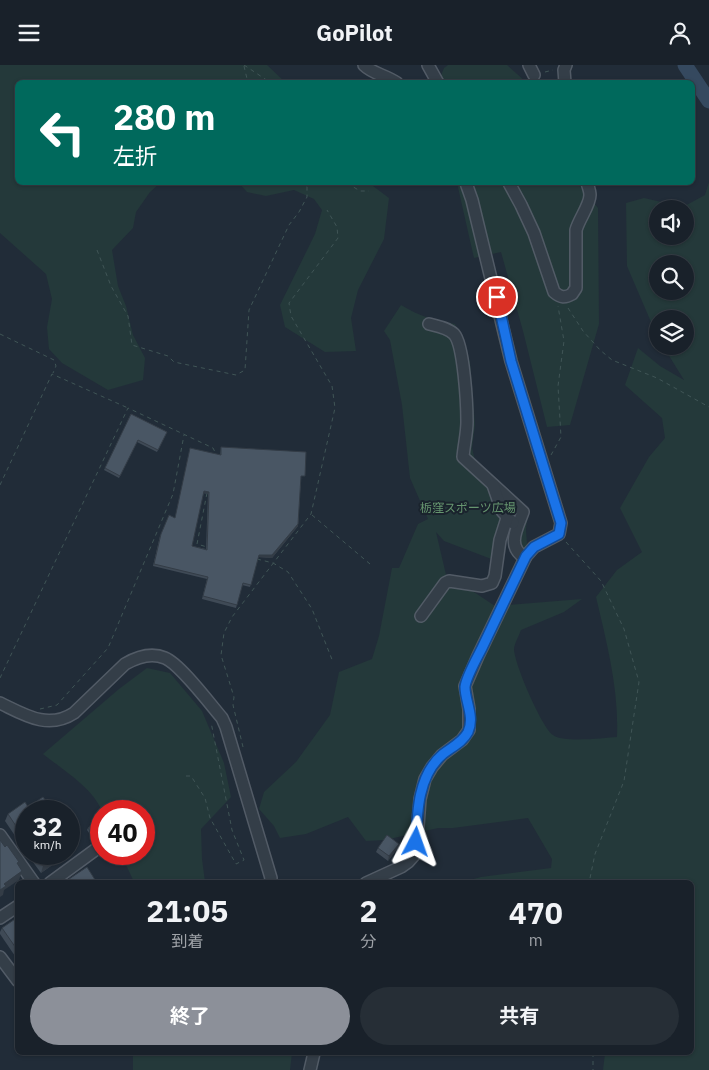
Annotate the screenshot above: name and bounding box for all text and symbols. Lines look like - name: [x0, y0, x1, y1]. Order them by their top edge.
- text: GoPilot: [316, 18, 393, 47]
- icon: menu: [15, 19, 43, 47]
- icon: person: [666, 19, 694, 47]
- text: 280 m: [113, 94, 216, 140]
- icon: left: [30, 100, 95, 165]
- text: 左折: [113, 141, 157, 170]
- map controls: [649, 200, 694, 355]
- button: sound: [649, 200, 694, 245]
- button: search: [649, 255, 694, 300]
- pin: [476, 276, 518, 318]
- icon: arrive: [483, 283, 511, 311]
- button: layers: [649, 310, 694, 355]
- park label: 栃窪スポーツ広場: [420, 500, 516, 515]
- speed limit sign: 40: [90, 800, 155, 865]
- text: 32: [32, 810, 63, 843]
- position arrow: [389, 815, 441, 867]
- text: km/h: [33, 837, 62, 852]
- text: 21:05: [146, 891, 228, 930]
- text: 2: [359, 891, 377, 930]
- text: 470: [509, 893, 563, 932]
- text: m: [529, 930, 543, 950]
- text: 到着: [171, 931, 203, 951]
- text: 分: [360, 931, 376, 951]
- button: 終了: [30, 987, 350, 1045]
- button: 共有: [360, 987, 679, 1045]

